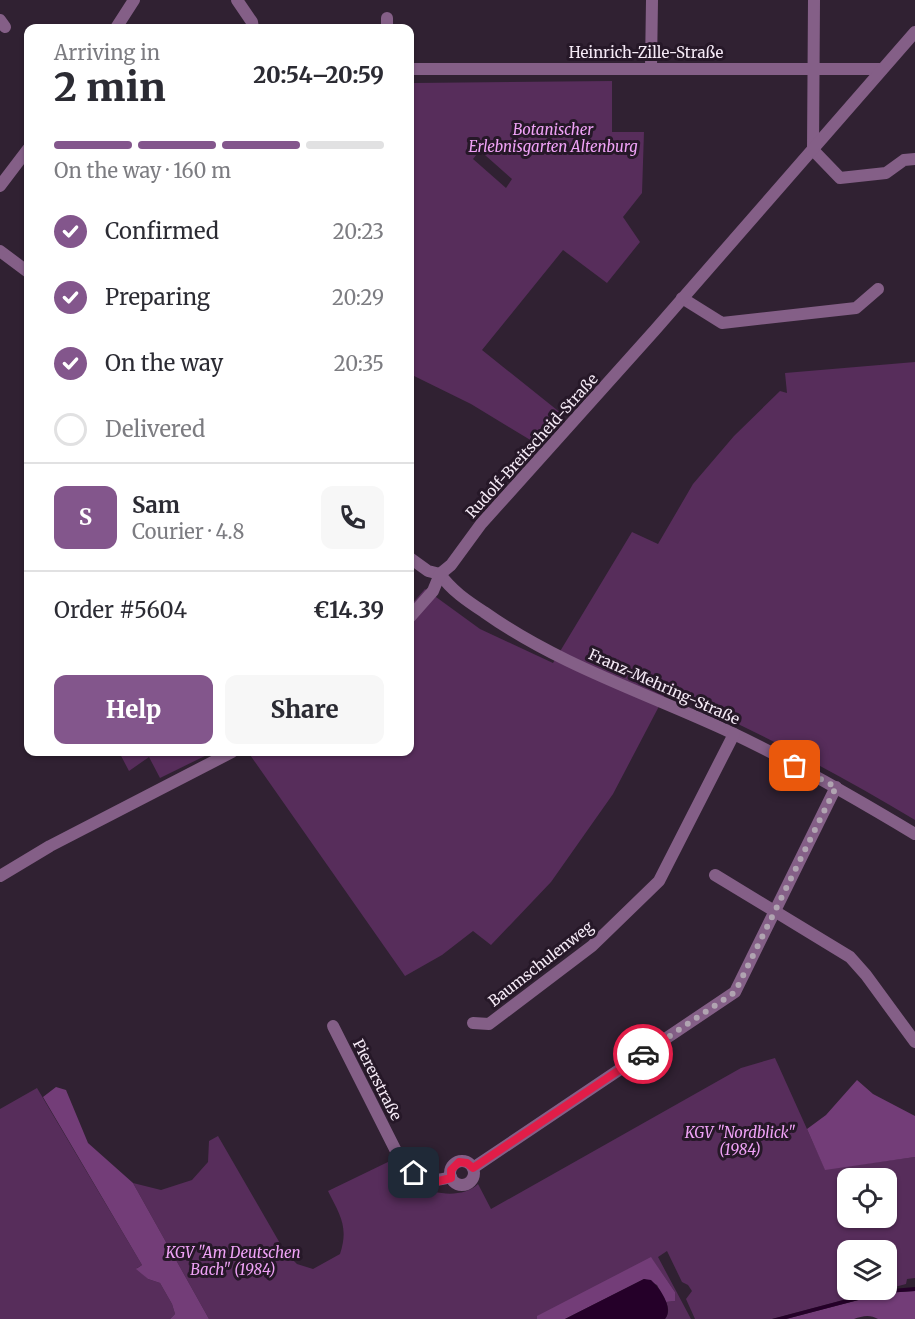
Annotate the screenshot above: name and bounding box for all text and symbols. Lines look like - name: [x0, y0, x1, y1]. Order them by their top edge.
- text: Arriving in: [54, 40, 160, 65]
- street label: Heinrich-Zille-Straße: [569, 43, 723, 62]
- text: 20:54–20:59: [253, 61, 384, 89]
- text: 2 min: [54, 63, 166, 112]
- park label: Botanischer Erlebnisgarten Altenburg: [468, 120, 638, 156]
- text: On the way · 160 m: [54, 158, 231, 183]
- icon: check: [54, 215, 87, 248]
- text: Confirmed: [105, 217, 219, 245]
- text: 20:23: [333, 219, 384, 244]
- icon: check: [54, 281, 87, 314]
- text: Preparing: [105, 283, 210, 311]
- text: 20:29: [332, 285, 384, 310]
- icon: check: [54, 347, 87, 380]
- text: On the way: [105, 349, 223, 377]
- text: 20:35: [334, 351, 384, 376]
- street label: Rudolf-Breitscheid-Straße: [462, 369, 602, 522]
- text: Delivered: [105, 415, 205, 443]
- button: phone: [321, 486, 384, 549]
- text: Sam: [132, 491, 180, 519]
- text: S: [79, 503, 92, 531]
- text: Courier · 4.8: [132, 519, 244, 544]
- text: Order #5604: [54, 596, 187, 624]
- text: €14.39: [313, 596, 384, 624]
- street label: Franz-Mehring-Straße: [586, 645, 743, 729]
- button: Help: [54, 675, 213, 744]
- button: Share: [225, 675, 384, 744]
- pin: [769, 740, 820, 791]
- icon: bag: [778, 749, 811, 782]
- street label: Baumschulenweg: [484, 917, 597, 1010]
- courier: [613, 1024, 673, 1084]
- street label: Piererstraße: [349, 1036, 406, 1124]
- icon: car: [627, 1038, 660, 1071]
- park label: KGV "Nordblick" (1984): [684, 1123, 796, 1159]
- pin: [388, 1147, 439, 1198]
- icon: home: [397, 1156, 430, 1189]
- map controls: [837, 1168, 897, 1300]
- button: locate: [837, 1168, 897, 1228]
- button: layers: [837, 1240, 897, 1300]
- park label: KGV "Am Deutschen Bach" (1984): [164, 1243, 301, 1279]

